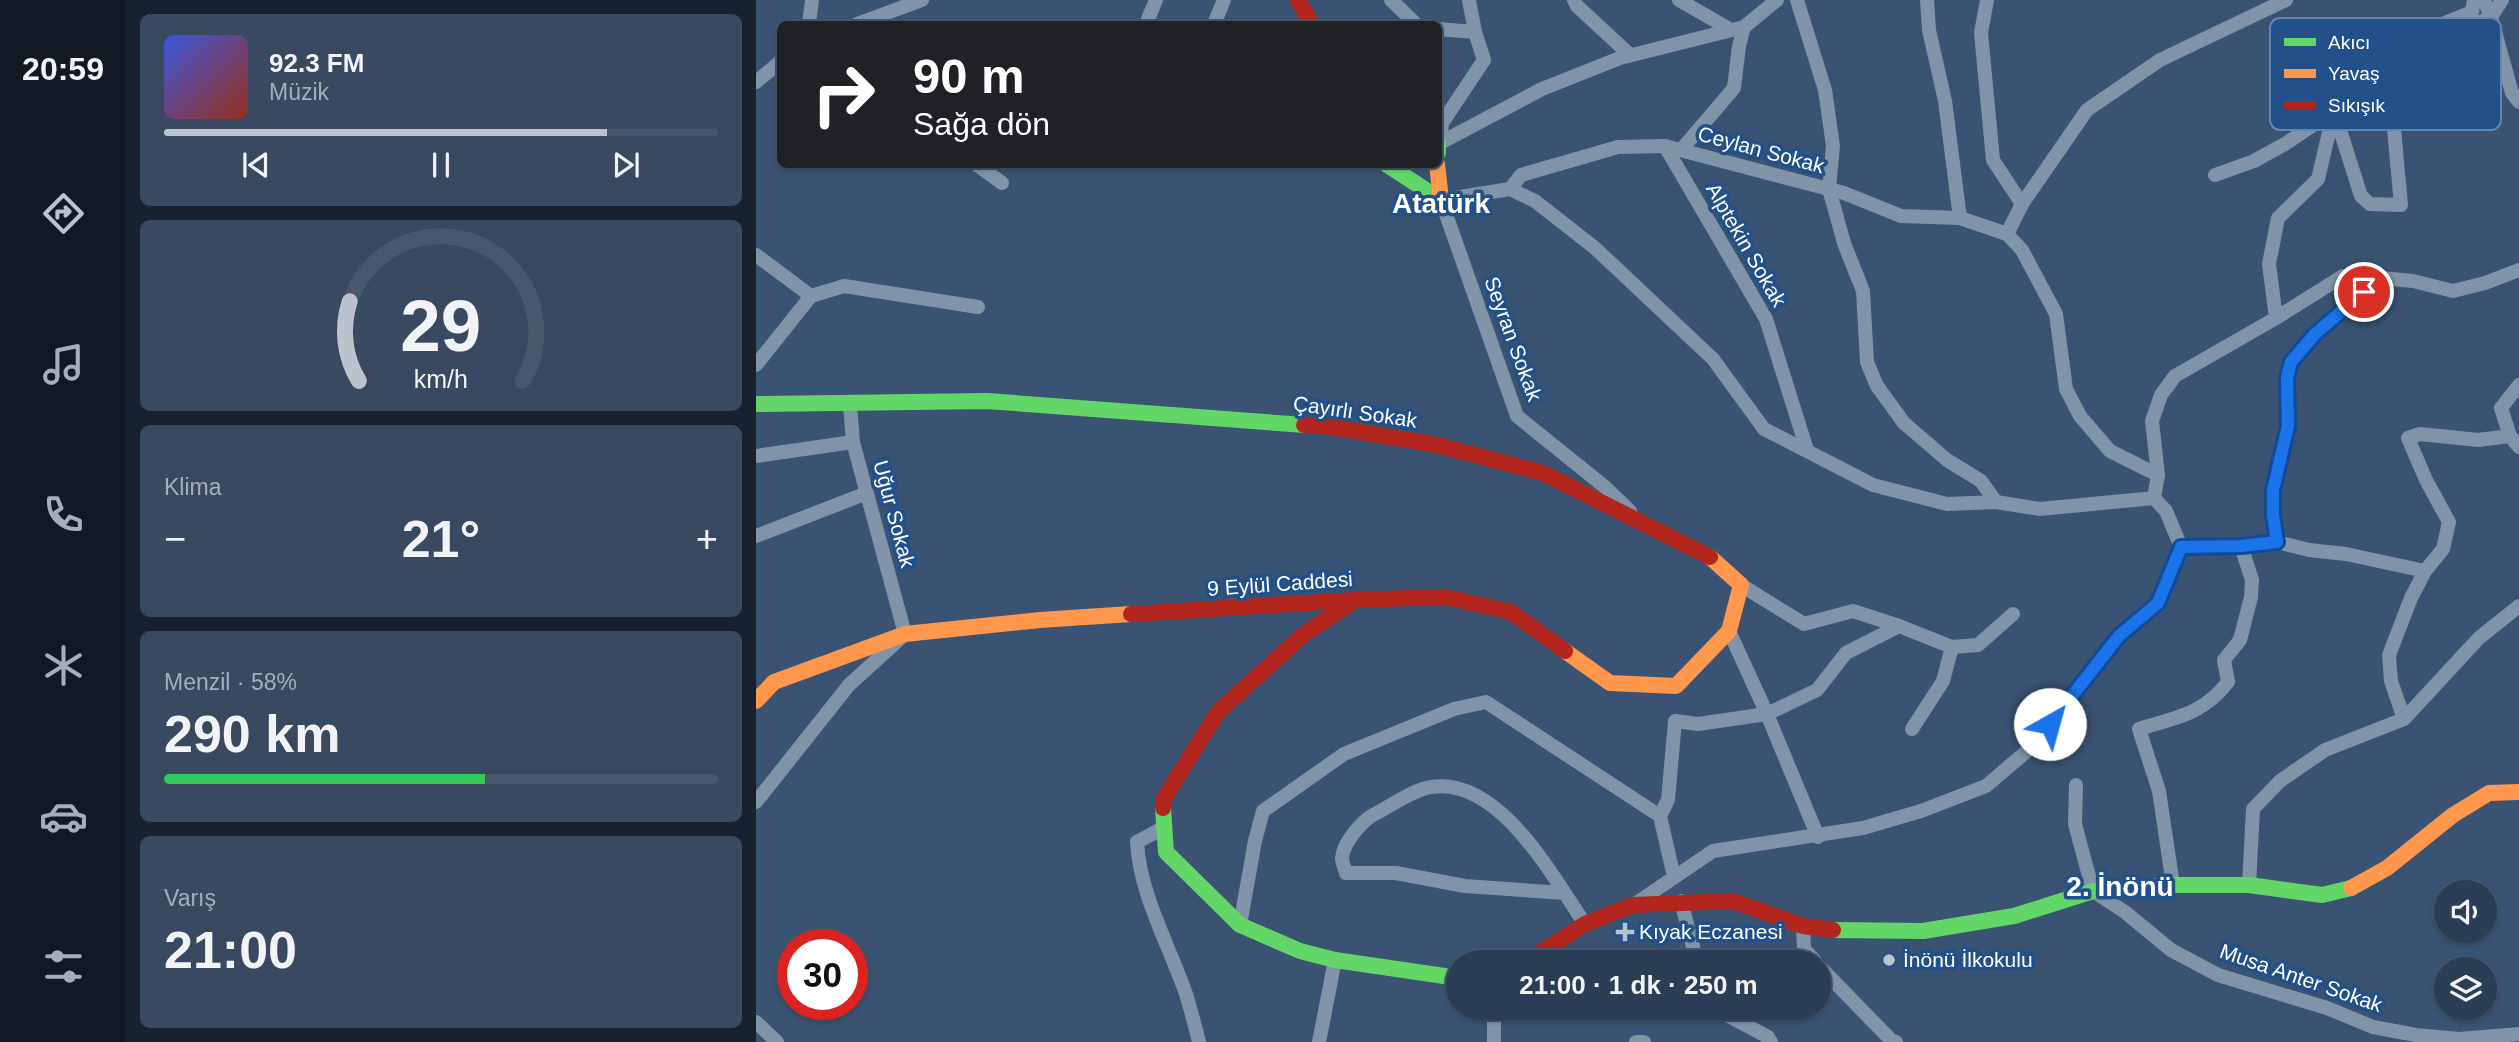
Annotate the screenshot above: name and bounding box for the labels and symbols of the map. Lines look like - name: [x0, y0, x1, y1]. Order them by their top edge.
- legend: [2270, 18, 2501, 130]
- text: Akıcı: [2328, 32, 2370, 53]
- text: Yavaş: [2328, 63, 2379, 84]
- text: Sıkışık: [2328, 95, 2386, 116]
- street label: Ceylan Sokak: [1696, 122, 1827, 178]
- street label: Alptekin Sokak: [1702, 179, 1791, 311]
- district label: Atatürk: [1392, 188, 1490, 219]
- pin: [2334, 262, 2394, 322]
- street label: Seyran Sokak: [1480, 273, 1547, 405]
- street label: Çayırlı Sokak: [1292, 391, 1419, 432]
- street label: Uğur Sokak: [869, 458, 920, 570]
- street label: 9 Eylül Caddesi: [1206, 567, 1354, 600]
- position arrow: [2013, 687, 2087, 761]
- district label: 2. İnönü: [2066, 871, 2174, 902]
- place label: Kıyak Eczanesi: [1639, 920, 1783, 943]
- marker: Kıyak Eczanesi: [1617, 924, 1633, 940]
- speed limit sign: 30: [777, 929, 868, 1020]
- street label: Musa Anter Sokak: [2217, 939, 2386, 1016]
- place label: İnönü İlkokulu: [1903, 948, 2033, 971]
- marker: İnönü İlkokulu: [1881, 952, 1897, 968]

